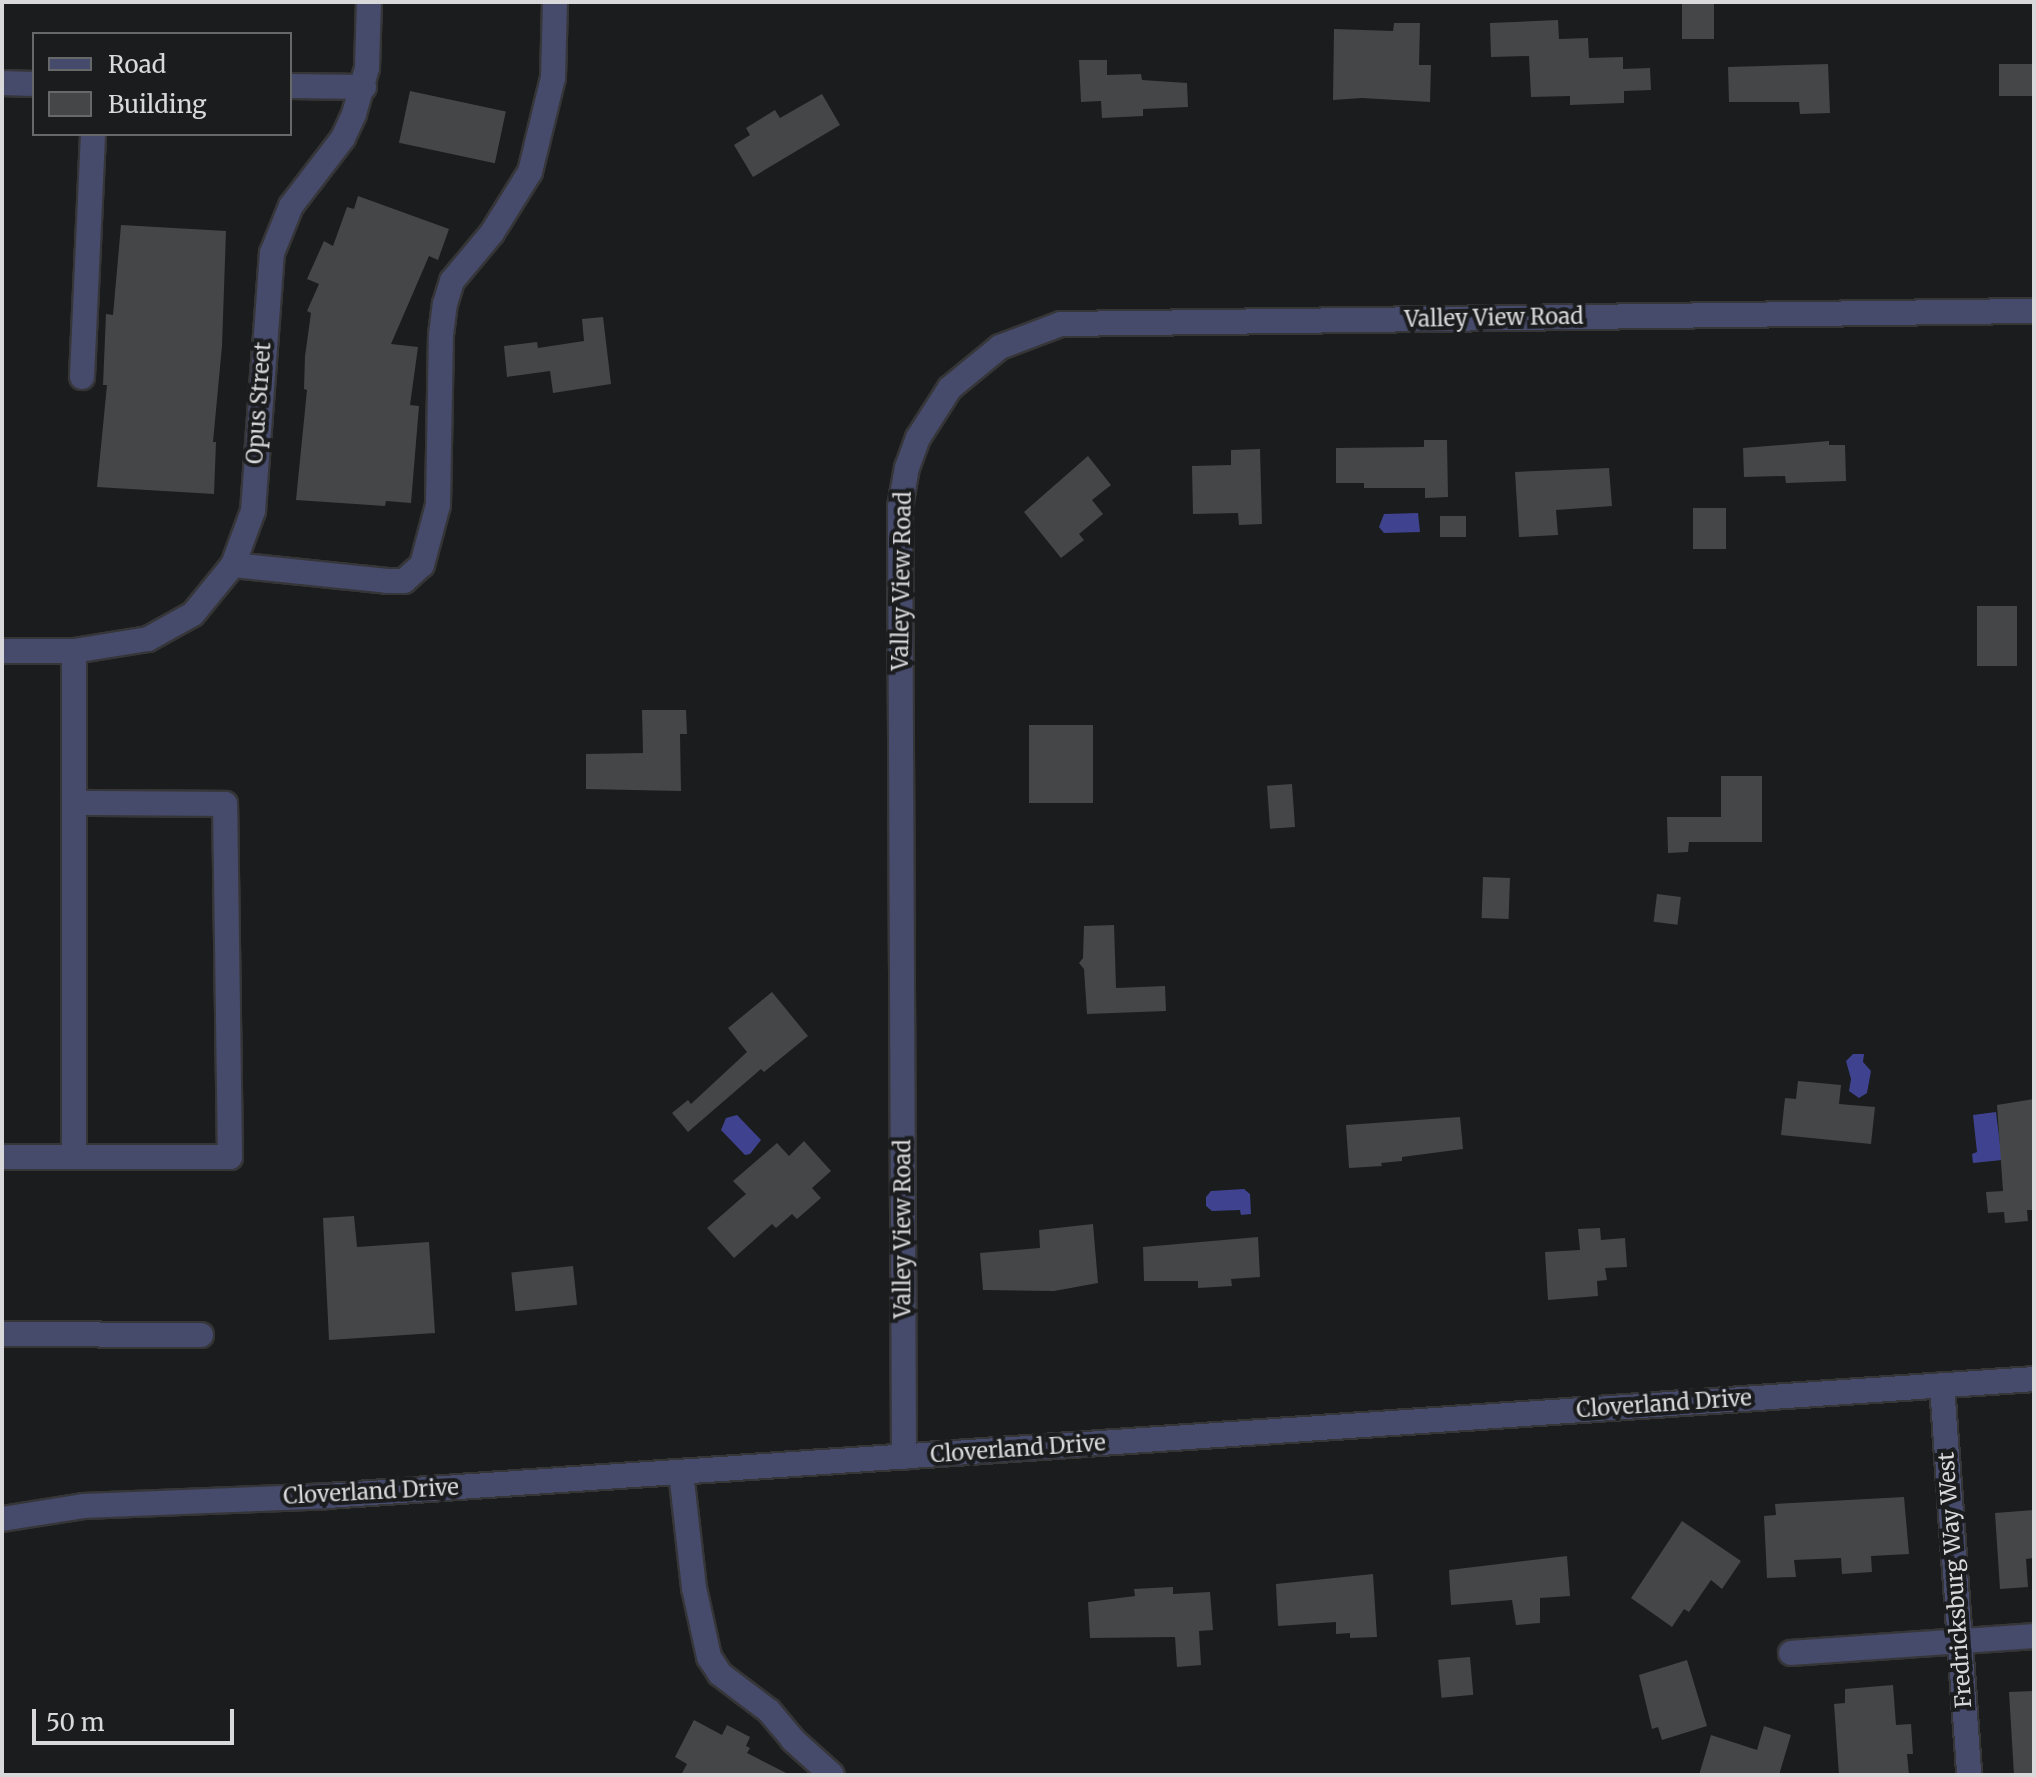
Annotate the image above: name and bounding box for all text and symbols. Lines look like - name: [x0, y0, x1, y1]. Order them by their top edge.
- legend: [32, 32, 292, 136]
- text: Road: [108, 49, 166, 80]
- text: Building: [108, 89, 207, 120]
- street label: Valley View Road: [1404, 303, 1584, 333]
- street label: Opus Street: [242, 341, 276, 465]
- street label: Valley View Road: [887, 491, 917, 671]
- street label: Valley View Road: [890, 1140, 916, 1318]
- street label: Cloverland Drive: [1575, 1385, 1753, 1423]
- street label: Cloverland Drive: [929, 1430, 1107, 1468]
- street label: Fredricksburg Way West: [1933, 1451, 1977, 1709]
- street label: Cloverland Drive: [283, 1474, 459, 1510]
- scale bar: [36, 1693, 238, 1743]
- text: 50 m: [46, 1707, 105, 1738]

